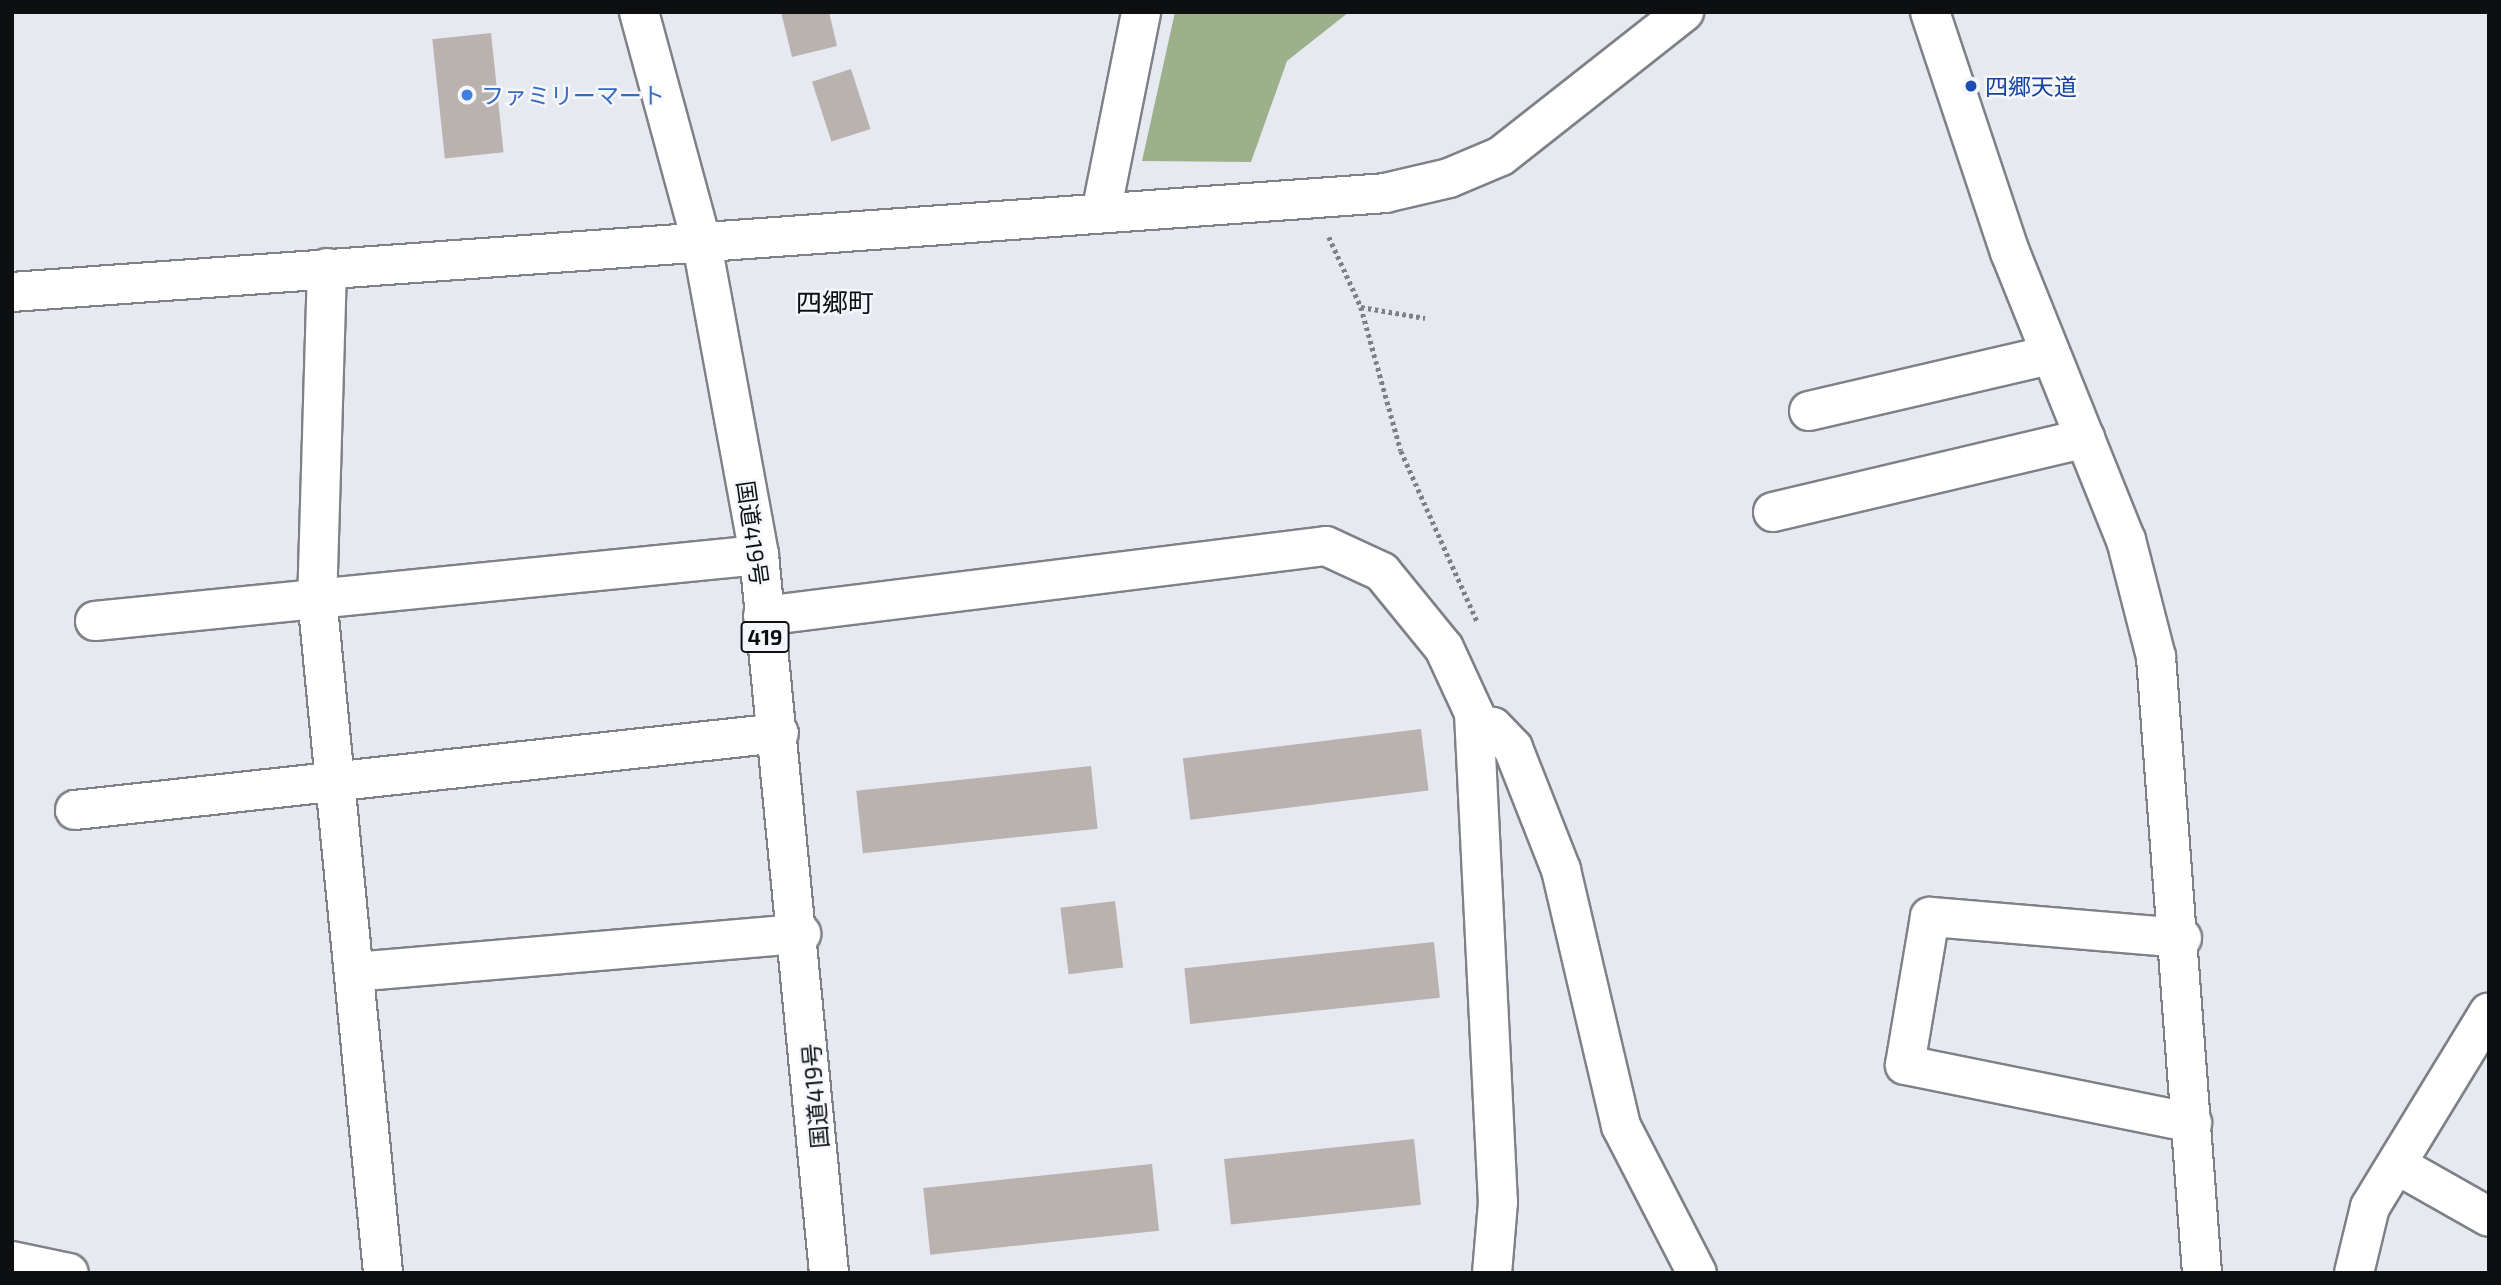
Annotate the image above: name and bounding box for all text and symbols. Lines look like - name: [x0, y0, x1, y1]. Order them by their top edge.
- place label: 四郷天道: [1985, 72, 2077, 100]
- marker: 四郷天道: [1963, 78, 1979, 94]
- place label: ファミリーマート: [481, 81, 665, 109]
- marker: ファミリーマート: [459, 87, 475, 103]
- district label: 四郷町: [796, 286, 874, 318]
- street label: 国道419号: [732, 479, 774, 587]
- road number: 419: [740, 620, 790, 654]
- street label: 国道419号: [797, 1042, 833, 1150]

